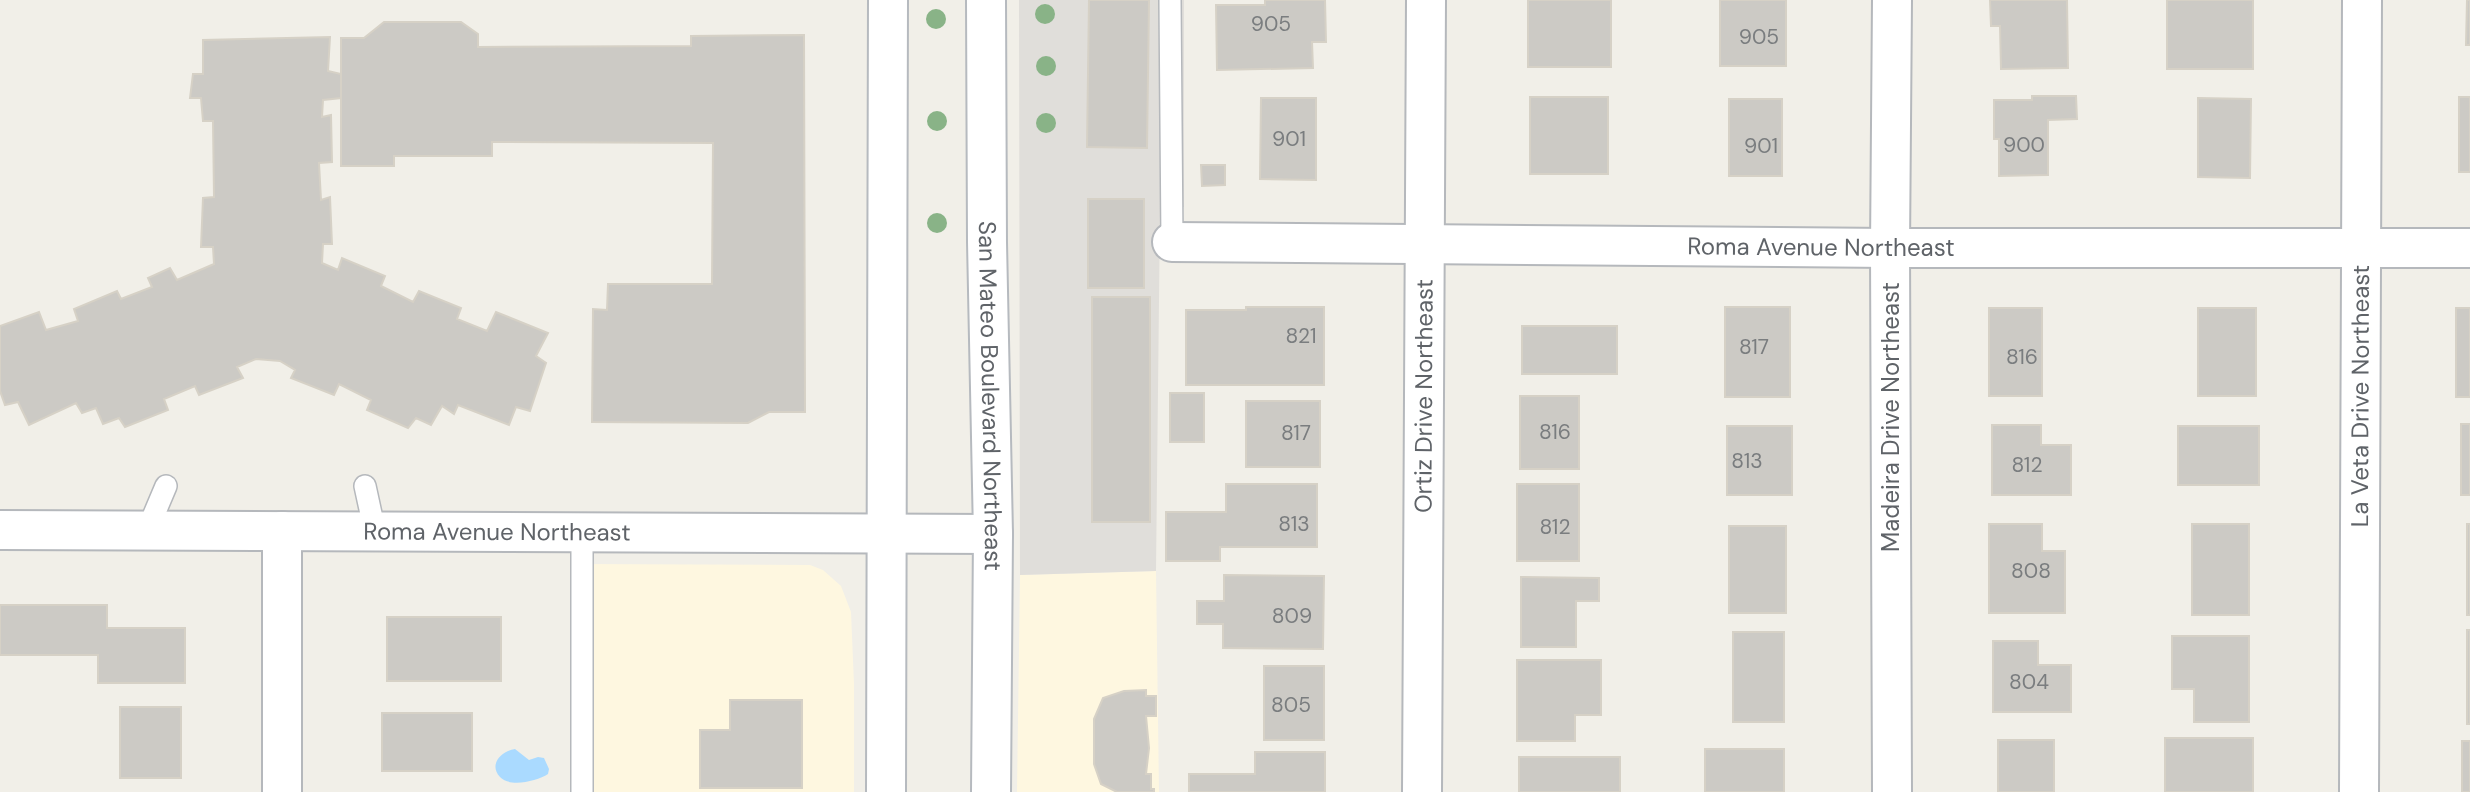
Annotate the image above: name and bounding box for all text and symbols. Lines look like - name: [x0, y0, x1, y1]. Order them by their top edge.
- house number: 905: [1251, 10, 1291, 38]
- house number: 905: [1739, 23, 1779, 51]
- house number: 901: [1272, 125, 1306, 153]
- house number: 900: [2003, 131, 2045, 159]
- house number: 901: [1744, 132, 1778, 160]
- street label: San Mateo Boulevard Northeast: [972, 221, 1009, 571]
- street label: Roma Avenue Northeast: [1687, 230, 1955, 263]
- street label: La Veta Drive Northeast: [2344, 265, 2376, 527]
- street label: Ortiz Drive Northeast: [1407, 279, 1440, 513]
- street label: Madeira Drive Northeast: [1875, 282, 1906, 552]
- house number: 821: [1285, 322, 1317, 350]
- house number: 817: [1739, 333, 1769, 361]
- house number: 816: [2006, 343, 2038, 371]
- house number: 816: [1539, 418, 1571, 446]
- house number: 817: [1281, 419, 1311, 447]
- house number: 813: [1731, 447, 1763, 475]
- house number: 812: [2012, 451, 2043, 479]
- house number: 813: [1278, 510, 1310, 538]
- house number: 812: [1540, 513, 1571, 541]
- street label: Roma Avenue Northeast: [363, 515, 631, 548]
- house number: 808: [2011, 557, 2051, 585]
- house number: 809: [1272, 602, 1312, 630]
- house number: 804: [2009, 668, 2049, 696]
- house number: 805: [1271, 691, 1311, 719]

